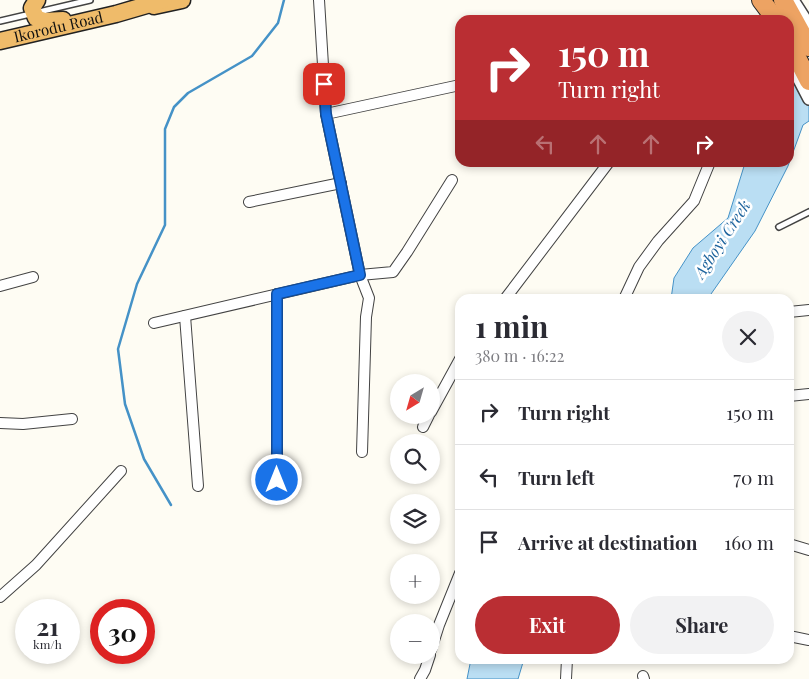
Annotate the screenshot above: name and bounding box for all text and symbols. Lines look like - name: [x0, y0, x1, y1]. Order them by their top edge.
- street label: Ikorodu Road: [12, 6, 105, 46]
- text: 150 m: [558, 29, 649, 76]
- icon: right: [475, 35, 540, 100]
- pin: [303, 63, 345, 105]
- icon: arrive: [310, 70, 338, 98]
- text: Turn right: [558, 74, 660, 104]
- icon: left: [531, 130, 559, 158]
- icon: ahead: [584, 130, 612, 158]
- icon: ahead: [637, 130, 665, 158]
- icon: right: [690, 130, 718, 158]
- water label: Agboyi Creek: [687, 196, 755, 283]
- text: 1 min: [475, 306, 549, 346]
- button: close: [722, 311, 774, 363]
- text: 380 m · 16:22: [475, 345, 564, 366]
- north arrow: [390, 374, 440, 424]
- map controls: [390, 374, 440, 664]
- icon: right: [475, 398, 503, 426]
- text: Turn right: [518, 399, 610, 425]
- text: 150 m: [726, 399, 774, 425]
- button: search: [390, 434, 440, 484]
- position arrow: [250, 453, 302, 505]
- icon: left: [475, 463, 503, 491]
- text: Turn left: [518, 464, 595, 490]
- text: 70 m: [733, 464, 774, 490]
- button: layers: [390, 494, 440, 544]
- icon: arrive: [475, 528, 503, 556]
- text: Arrive at destination: [518, 529, 698, 555]
- text: 160 m: [724, 529, 774, 555]
- button: +: [390, 554, 440, 604]
- button: Exit: [475, 596, 620, 654]
- button: Share: [630, 596, 774, 654]
- speed limit sign: 30: [90, 599, 155, 664]
- text: 21: [36, 609, 59, 642]
- button: −: [390, 614, 440, 664]
- text: km/h: [33, 636, 62, 652]

